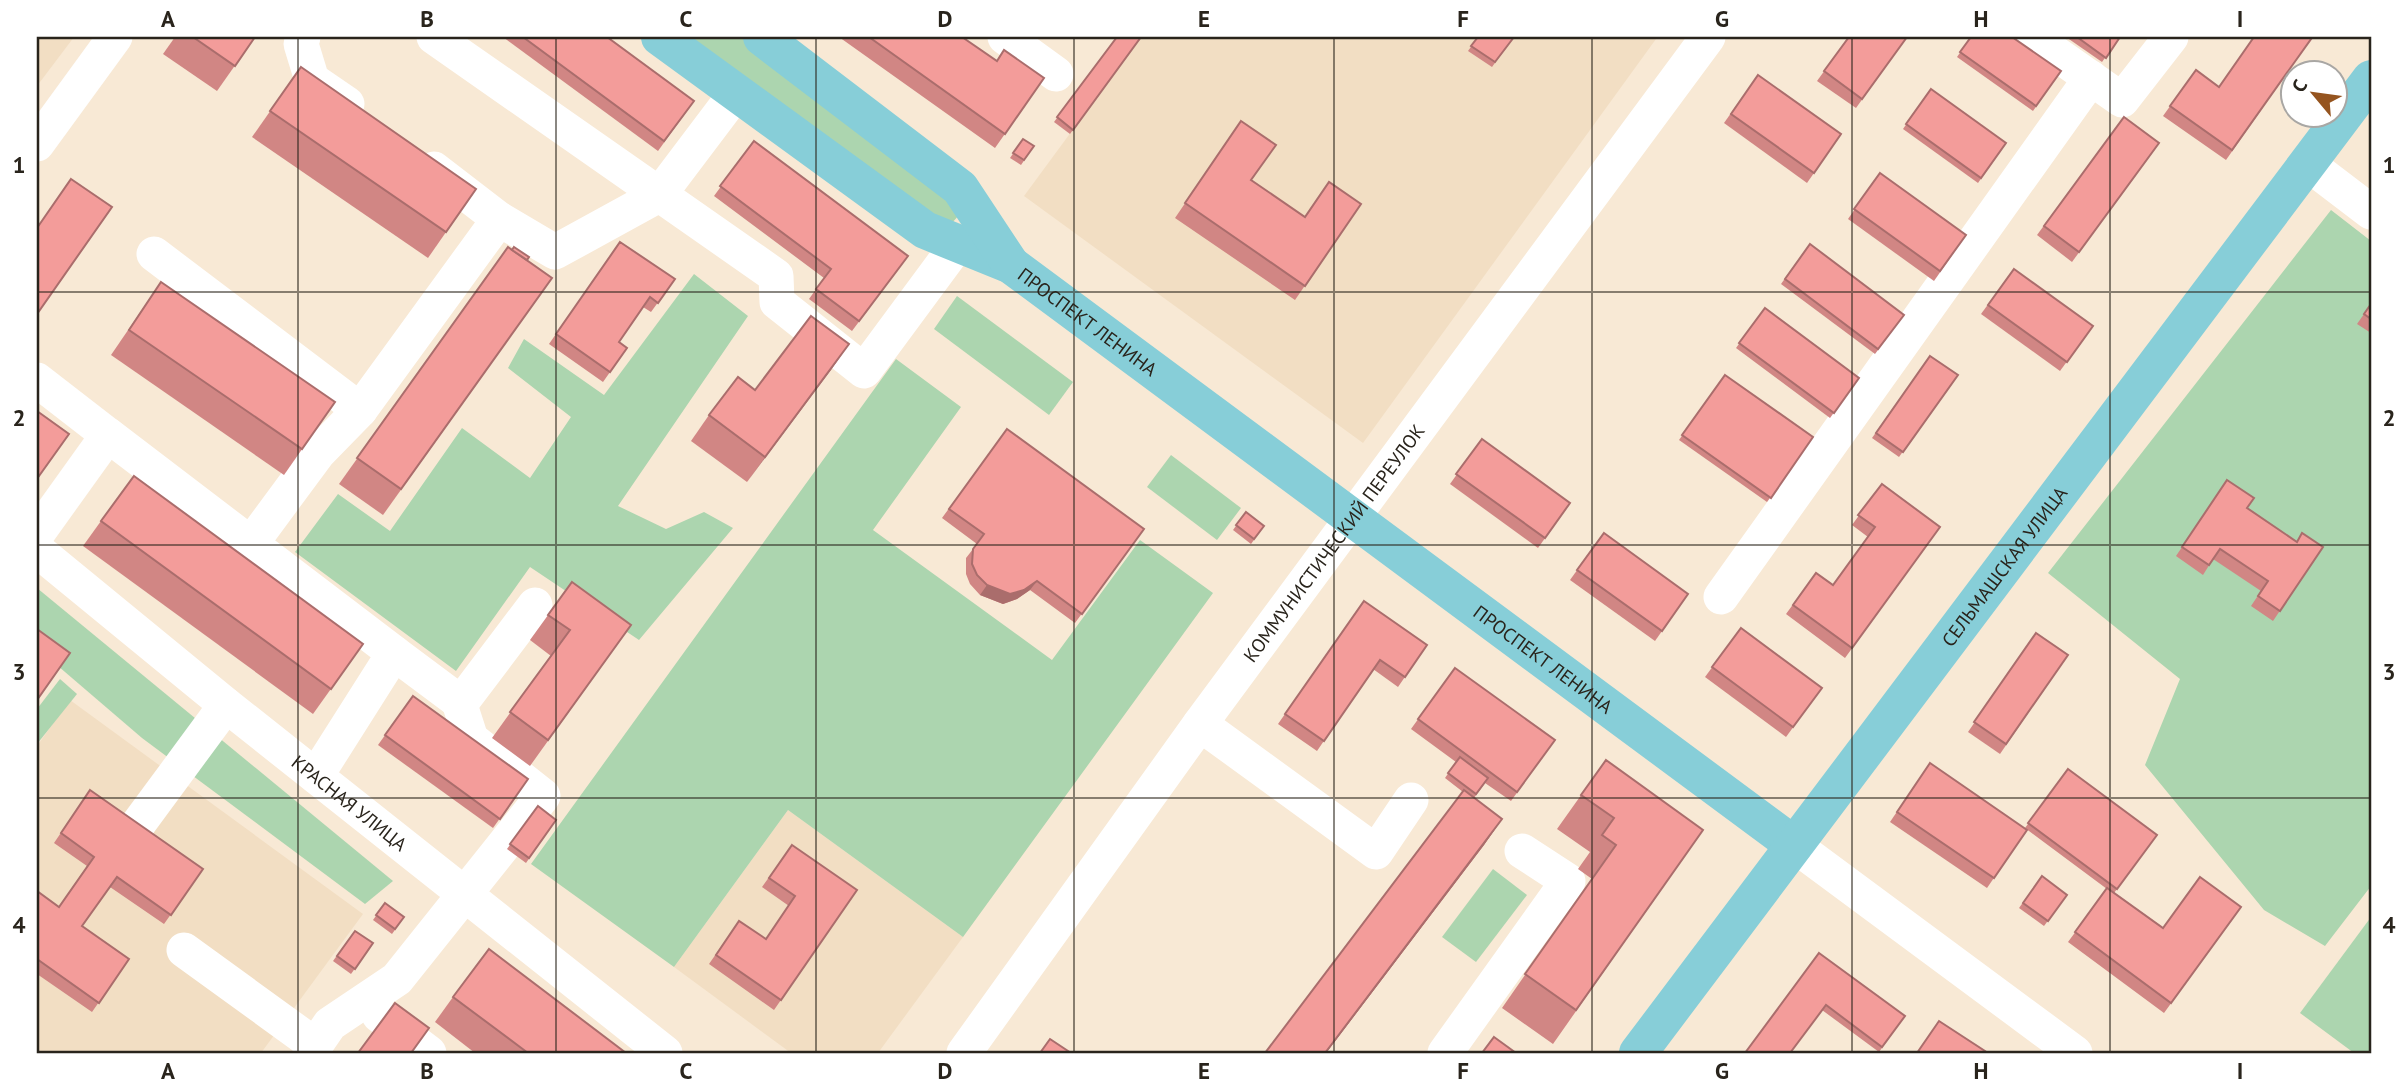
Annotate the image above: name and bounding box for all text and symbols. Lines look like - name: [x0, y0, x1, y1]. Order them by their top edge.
- text: A: [161, 4, 175, 33]
- text: B: [420, 4, 434, 33]
- text: C: [680, 4, 693, 33]
- text: D: [938, 4, 952, 33]
- text: E: [1198, 4, 1210, 33]
- text: F: [1457, 4, 1469, 33]
- text: G: [1715, 4, 1729, 33]
- text: H: [1974, 4, 1988, 33]
- text: I: [2237, 4, 2243, 33]
- north arrow: [2278, 60, 2348, 130]
- text: С: [2286, 75, 2312, 96]
- text: 1: [12, 150, 26, 179]
- text: 1: [2382, 150, 2396, 179]
- street label: ПРОСПЕКТ ЛЕНИНА: [1013, 262, 1162, 381]
- text: 2: [12, 403, 26, 432]
- text: 2: [2382, 403, 2396, 432]
- street label: КОММУНИСТИЧЕСКИЙ ПЕРЕУЛОК: [1238, 419, 1430, 667]
- street label: СЕЛЬМАШСКАЯ УЛИЦА: [1936, 482, 2072, 651]
- street label: ПРОСПЕКТ ЛЕНИНА: [1469, 600, 1618, 719]
- text: 3: [12, 657, 26, 686]
- text: 3: [2382, 657, 2396, 686]
- street label: КРАСНАЯ УЛИЦА: [287, 750, 412, 856]
- text: 4: [12, 910, 26, 939]
- text: 4: [2382, 910, 2396, 939]
- text: A: [161, 1056, 175, 1085]
- text: B: [420, 1056, 434, 1085]
- text: C: [680, 1056, 693, 1085]
- text: D: [938, 1056, 952, 1085]
- text: E: [1198, 1056, 1210, 1085]
- text: F: [1457, 1056, 1469, 1085]
- text: G: [1715, 1056, 1729, 1085]
- text: H: [1974, 1056, 1988, 1085]
- text: I: [2237, 1056, 2243, 1085]

